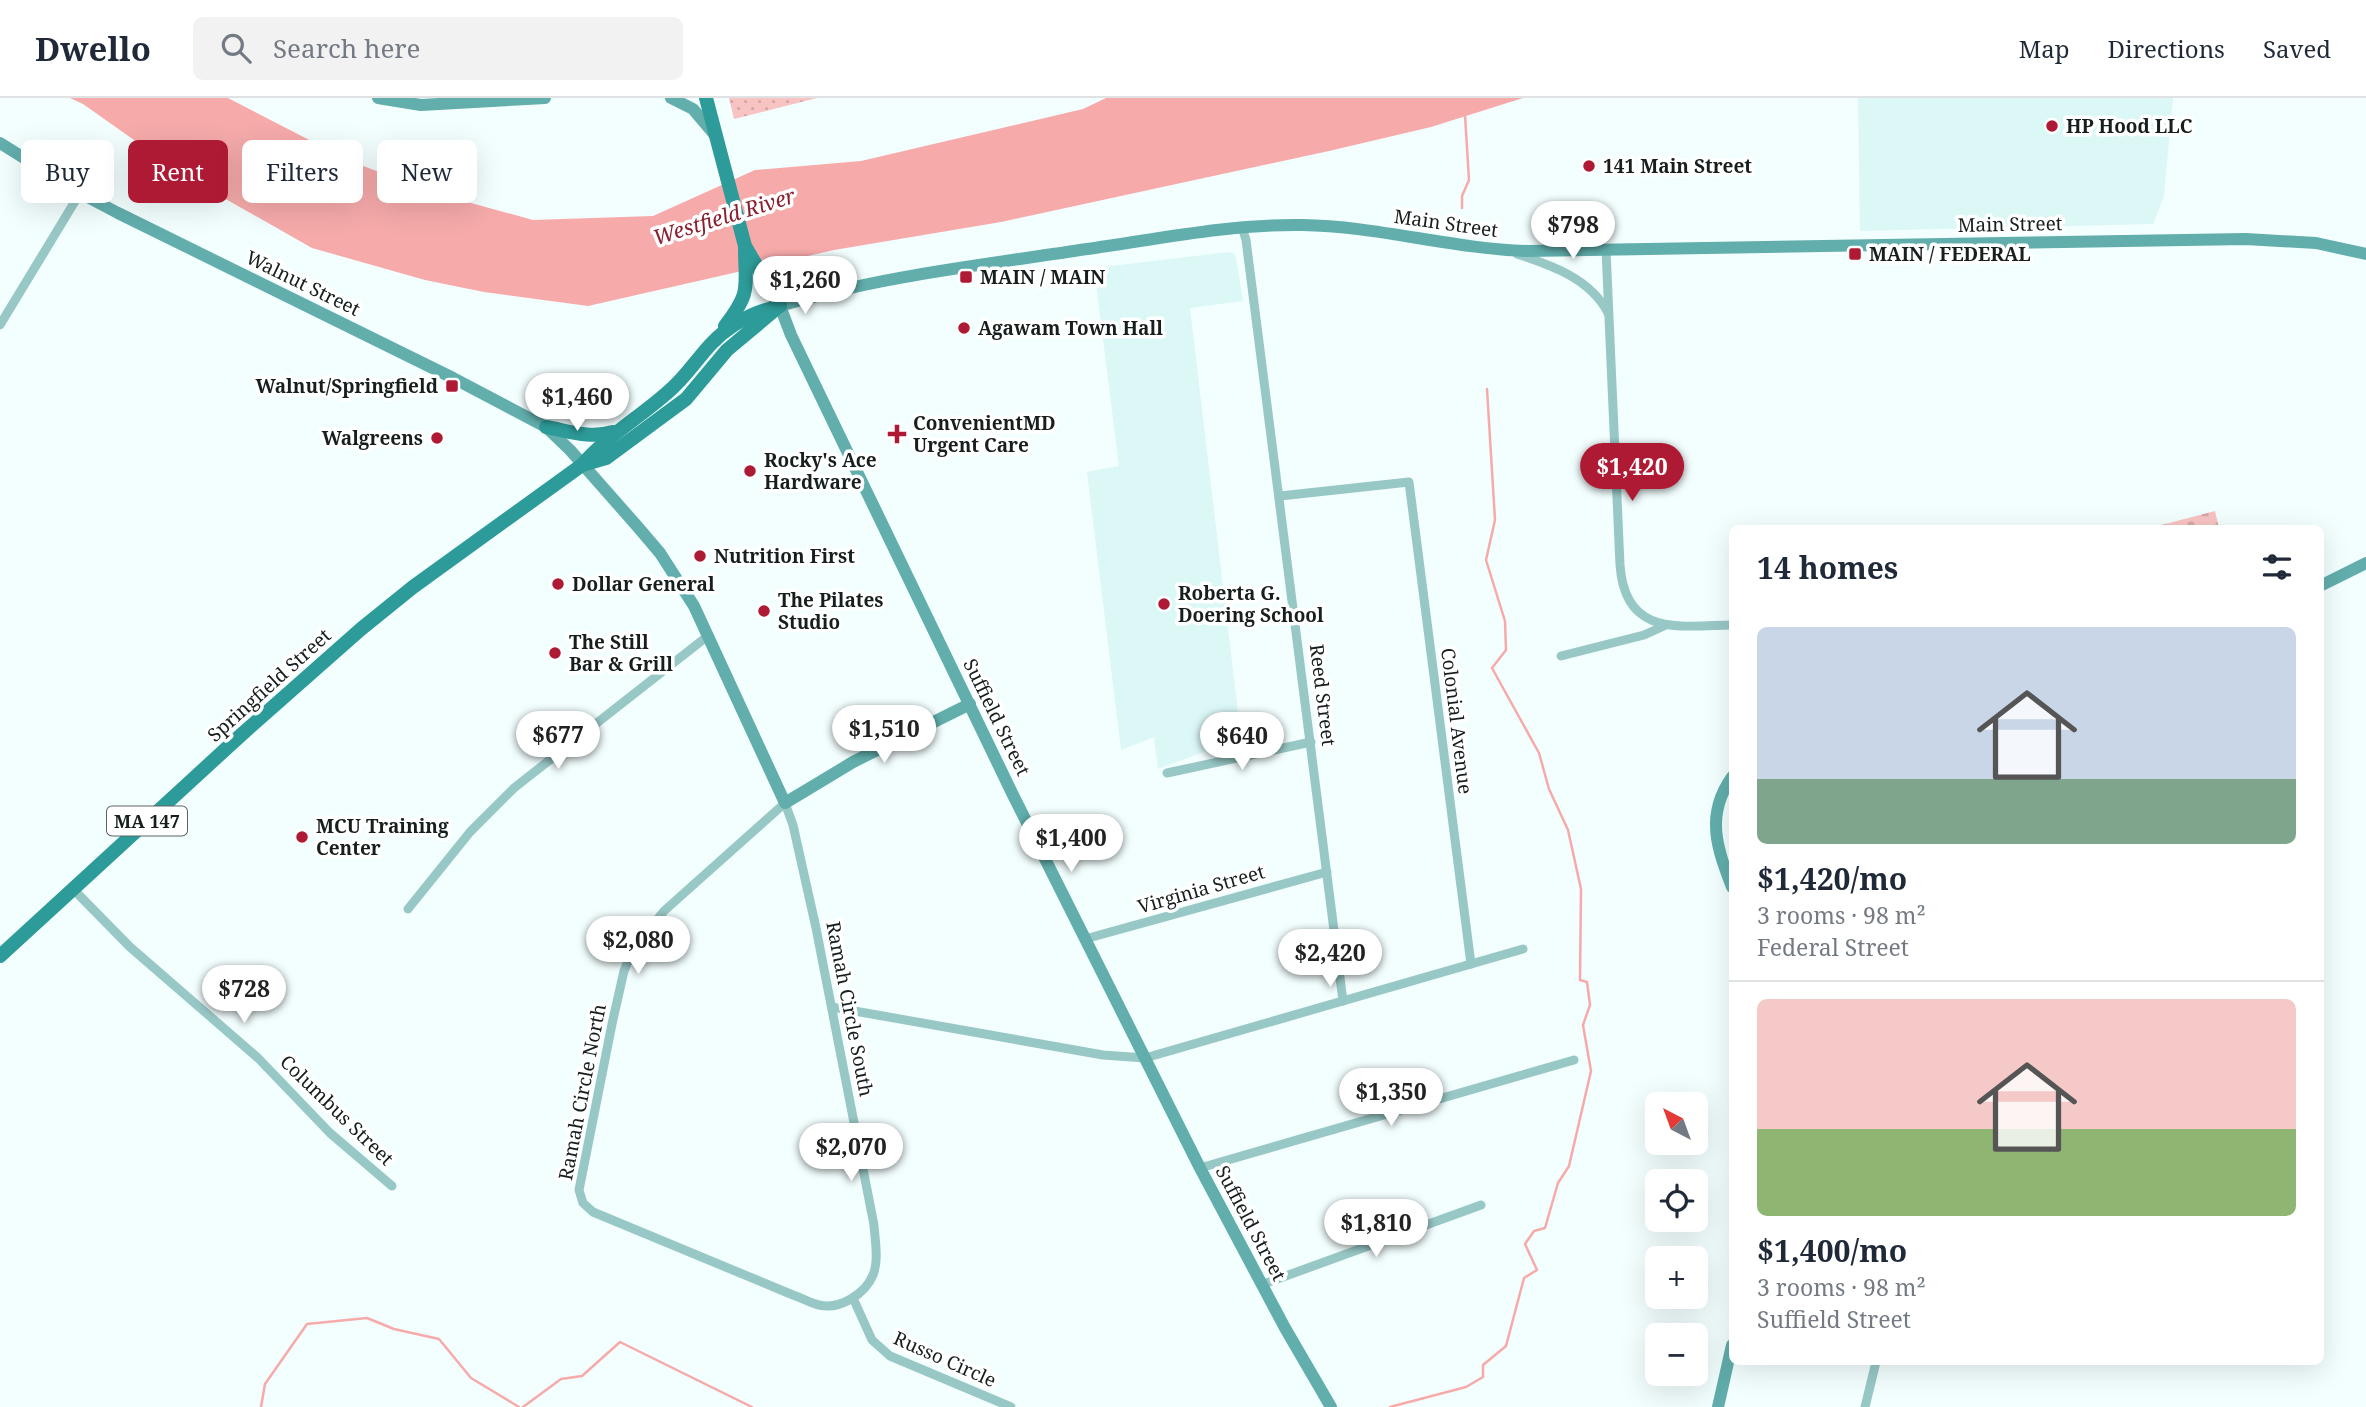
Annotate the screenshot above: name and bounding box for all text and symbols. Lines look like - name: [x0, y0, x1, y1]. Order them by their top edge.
- search box: [193, 17, 683, 80]
- text: Dwello: [35, 26, 151, 71]
- icon: search: [217, 29, 255, 67]
- text: Search here: [273, 30, 421, 66]
- text: Map: [2019, 32, 2070, 65]
- text: Directions: [2108, 32, 2225, 65]
- text: Saved: [2263, 32, 2331, 65]
- place label: HP Hood LLC: [2066, 113, 2192, 139]
- marker: HP Hood LLC: [2044, 118, 2060, 134]
- chip: Buy: [21, 140, 114, 203]
- chip: Rent: [128, 140, 228, 203]
- chip: Filters: [242, 140, 363, 203]
- chip: New: [377, 140, 477, 203]
- place label: 141 Main Street: [1603, 153, 1752, 179]
- marker: 141 Main Street: [1581, 158, 1597, 174]
- water label: Westfield River: [650, 181, 799, 251]
- pin: $798: [1532, 202, 1614, 261]
- street label: Main Street: [1392, 203, 1500, 243]
- text: $798: [1547, 208, 1599, 240]
- street label: Main Street: [1957, 210, 2063, 238]
- place label: MAIN / FEDERAL: [1869, 241, 2031, 267]
- street label: Walnut Street: [242, 244, 365, 322]
- marker: MAIN / FEDERAL: [1847, 246, 1863, 262]
- pin: $1,260: [748, 256, 862, 316]
- text: $1,260: [769, 263, 841, 295]
- place label: MAIN / MAIN: [980, 264, 1105, 290]
- marker: MAIN / MAIN: [958, 269, 974, 285]
- place label: Agawam Town Hall: [978, 315, 1163, 341]
- marker: Agawam Town Hall: [956, 320, 972, 336]
- place label: Walnut/Springfield: [256, 373, 439, 399]
- pin: $1,460: [520, 374, 634, 433]
- marker: Walnut/Springfield: [444, 378, 460, 394]
- text: $1,460: [541, 380, 613, 412]
- place label: ConvenientMD Urgent Care: [913, 410, 1056, 458]
- marker: ConvenientMD Urgent Care: [887, 424, 907, 444]
- place label: Walgreens: [322, 425, 423, 451]
- marker: Walgreens: [429, 430, 445, 446]
- pin: $1,420: [1575, 444, 1689, 503]
- place label: Rocky's Ace Hardware: [764, 447, 877, 495]
- text: $1,420: [1596, 450, 1668, 482]
- marker: Rocky's Ace Hardware: [742, 463, 758, 479]
- place label: Nutrition First: [714, 543, 855, 569]
- text: 14 homes: [1757, 547, 1898, 588]
- marker: Nutrition First: [692, 548, 708, 564]
- icon: filters: [2258, 548, 2296, 586]
- place label: Dollar General: [572, 571, 715, 597]
- marker: Dollar General: [550, 576, 566, 592]
- place label: Roberta G. Doering School: [1178, 580, 1324, 628]
- place label: The Pilates Studio: [778, 587, 884, 635]
- marker: Roberta G. Doering School: [1156, 596, 1172, 612]
- marker: The Pilates Studio: [756, 603, 772, 619]
- street label: Springfield Street: [202, 622, 337, 747]
- place label: The Still Bar & Grill: [569, 629, 673, 677]
- street label: Reed Street: [1304, 643, 1342, 748]
- marker: The Still Bar & Grill: [547, 645, 563, 661]
- street label: Colonial Avenue: [1435, 646, 1479, 796]
- street label: Suffield Street: [957, 654, 1037, 780]
- icon: home: [1964, 672, 2090, 798]
- pin: $1,510: [827, 706, 941, 765]
- pin: $677: [517, 712, 599, 771]
- text: $1,510: [848, 712, 920, 744]
- pin: $640: [1201, 712, 1283, 772]
- text: $677: [532, 718, 584, 750]
- text: $640: [1216, 719, 1268, 751]
- road number: MA 147: [107, 806, 187, 836]
- place label: MCU Training Center: [316, 813, 449, 861]
- pin: $1,400: [1014, 814, 1128, 874]
- text: $1,400: [1035, 821, 1107, 853]
- marker: MCU Training Center: [294, 829, 310, 845]
- street label: Virginia Street: [1134, 858, 1268, 920]
- text: $1,420/mo: [1757, 858, 1907, 899]
- text: 3 rooms · 98 m²: [1757, 899, 1926, 931]
- pin: $2,080: [581, 916, 695, 976]
- street label: Ramah Circle South: [820, 919, 880, 1099]
- text: $2,080: [602, 923, 674, 955]
- pin: $2,420: [1273, 930, 1387, 989]
- text: Federal Street: [1757, 931, 1909, 963]
- text: $2,420: [1294, 936, 1366, 968]
- pin: $728: [203, 965, 285, 1025]
- text: $728: [218, 972, 270, 1004]
- street label: Ramah Circle North: [552, 1002, 612, 1182]
- icon: home: [1964, 1044, 2090, 1170]
- street label: Columbus Street: [274, 1049, 400, 1171]
- pin: $1,350: [1334, 1068, 1448, 1128]
- text: $1,350: [1355, 1075, 1427, 1107]
- north arrow: [1645, 1092, 1708, 1155]
- map controls: [1645, 1092, 1708, 1386]
- pin: $2,070: [794, 1124, 908, 1183]
- text: $2,070: [815, 1130, 887, 1162]
- street label: Suffield Street: [1210, 1161, 1292, 1285]
- button: locate: [1645, 1169, 1708, 1232]
- pin: $1,810: [1319, 1200, 1433, 1259]
- text: $1,810: [1340, 1206, 1412, 1238]
- text: $1,400/mo: [1757, 1230, 1907, 1271]
- button: +: [1645, 1246, 1708, 1309]
- text: 3 rooms · 98 m²: [1757, 1271, 1926, 1303]
- text: Suffield Street: [1757, 1303, 1911, 1335]
- button: −: [1645, 1323, 1708, 1386]
- street label: Russo Circle: [890, 1325, 1000, 1393]

